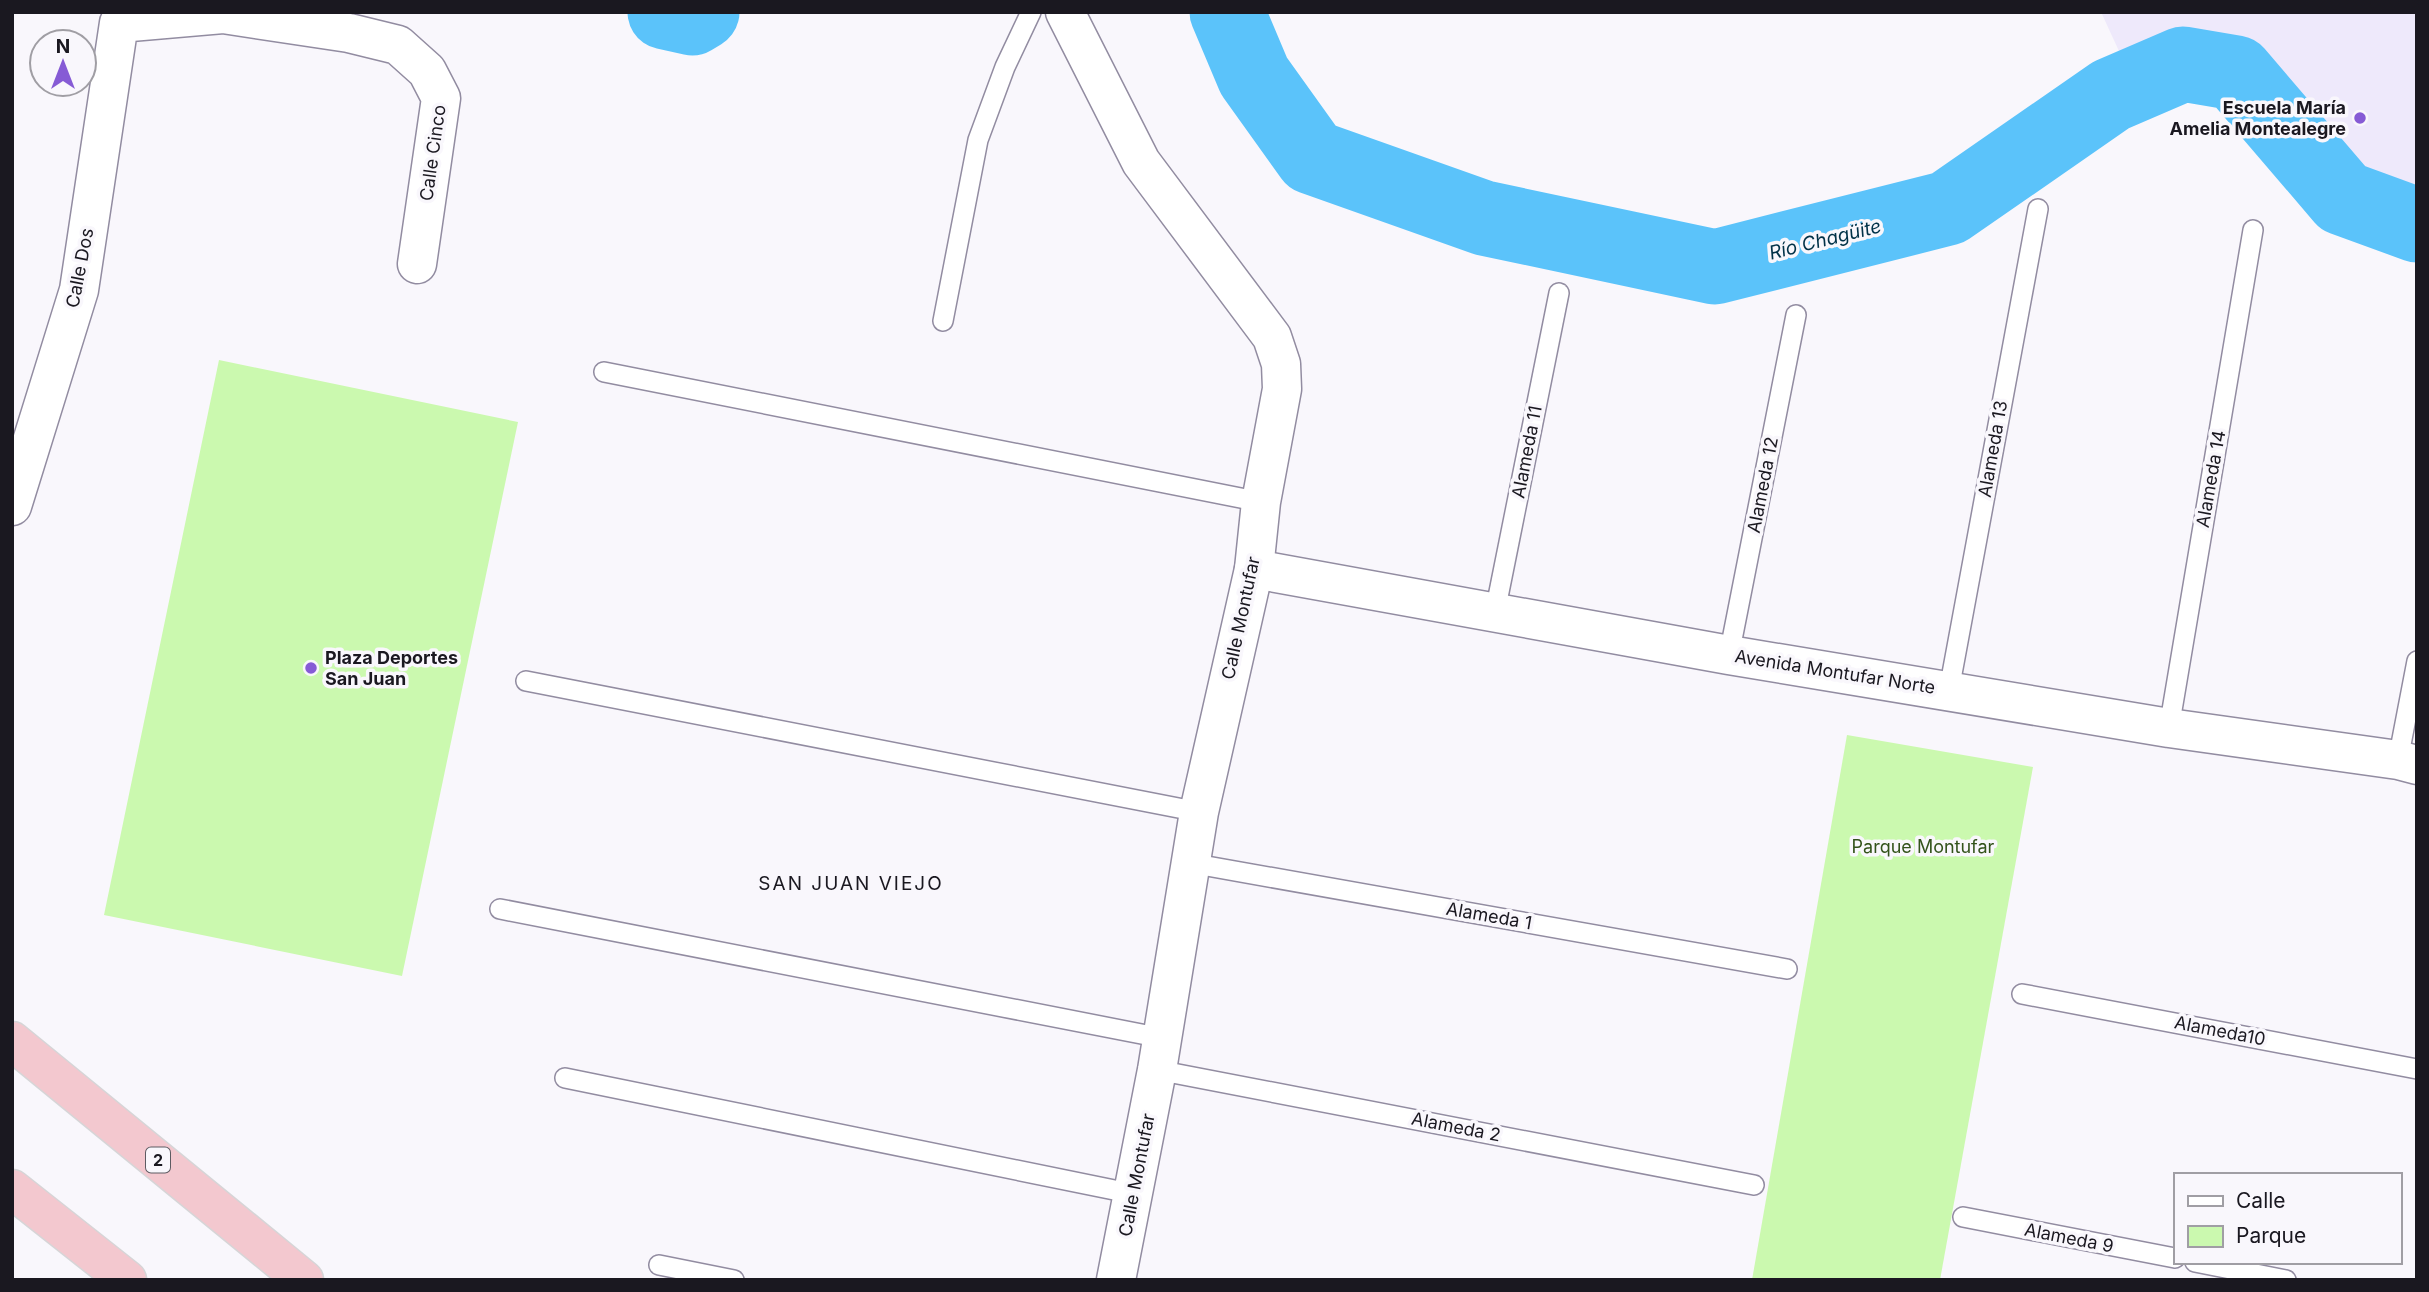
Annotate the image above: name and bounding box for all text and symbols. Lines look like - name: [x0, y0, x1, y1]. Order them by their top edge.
- north arrow: [28, 28, 98, 98]
- text: N: [56, 35, 70, 58]
- place label: Escuela María Amelia Montealegre: [2170, 97, 2346, 139]
- street label: Calle Cinco: [415, 104, 450, 202]
- marker: Escuela María Amelia Montealegre: [2352, 110, 2368, 126]
- water label: Río Chagüite: [1767, 214, 1884, 265]
- street label: Calle Dos: [61, 226, 98, 310]
- street label: Alameda 13: [1974, 399, 2011, 499]
- street label: Alameda 11: [1507, 404, 1546, 500]
- street label: Alameda 14: [2192, 429, 2229, 529]
- street label: Alameda 12: [1743, 435, 1782, 535]
- street label: Calle Montufar: [1217, 554, 1264, 681]
- street label: Avenida Montufar Norte: [1733, 645, 1937, 698]
- place label: Plaza Deportes San Juan: [325, 647, 458, 689]
- marker: Plaza Deportes San Juan: [303, 660, 319, 676]
- park label: Parque Montufar: [1852, 836, 1995, 857]
- district label: SAN JUAN VIEJO: [758, 872, 944, 895]
- street label: Alameda 1: [1445, 898, 1534, 933]
- street label: Alameda10: [2173, 1011, 2267, 1050]
- street label: Alameda 2: [1410, 1108, 1502, 1145]
- street label: Calle Montufar: [1114, 1111, 1159, 1238]
- road number: 2: [146, 1148, 170, 1172]
- legend: [2174, 1173, 2401, 1264]
- text: Calle: [2236, 1188, 2286, 1213]
- street label: Alameda 9: [2023, 1219, 2116, 1256]
- text: Parque: [2236, 1223, 2306, 1248]

